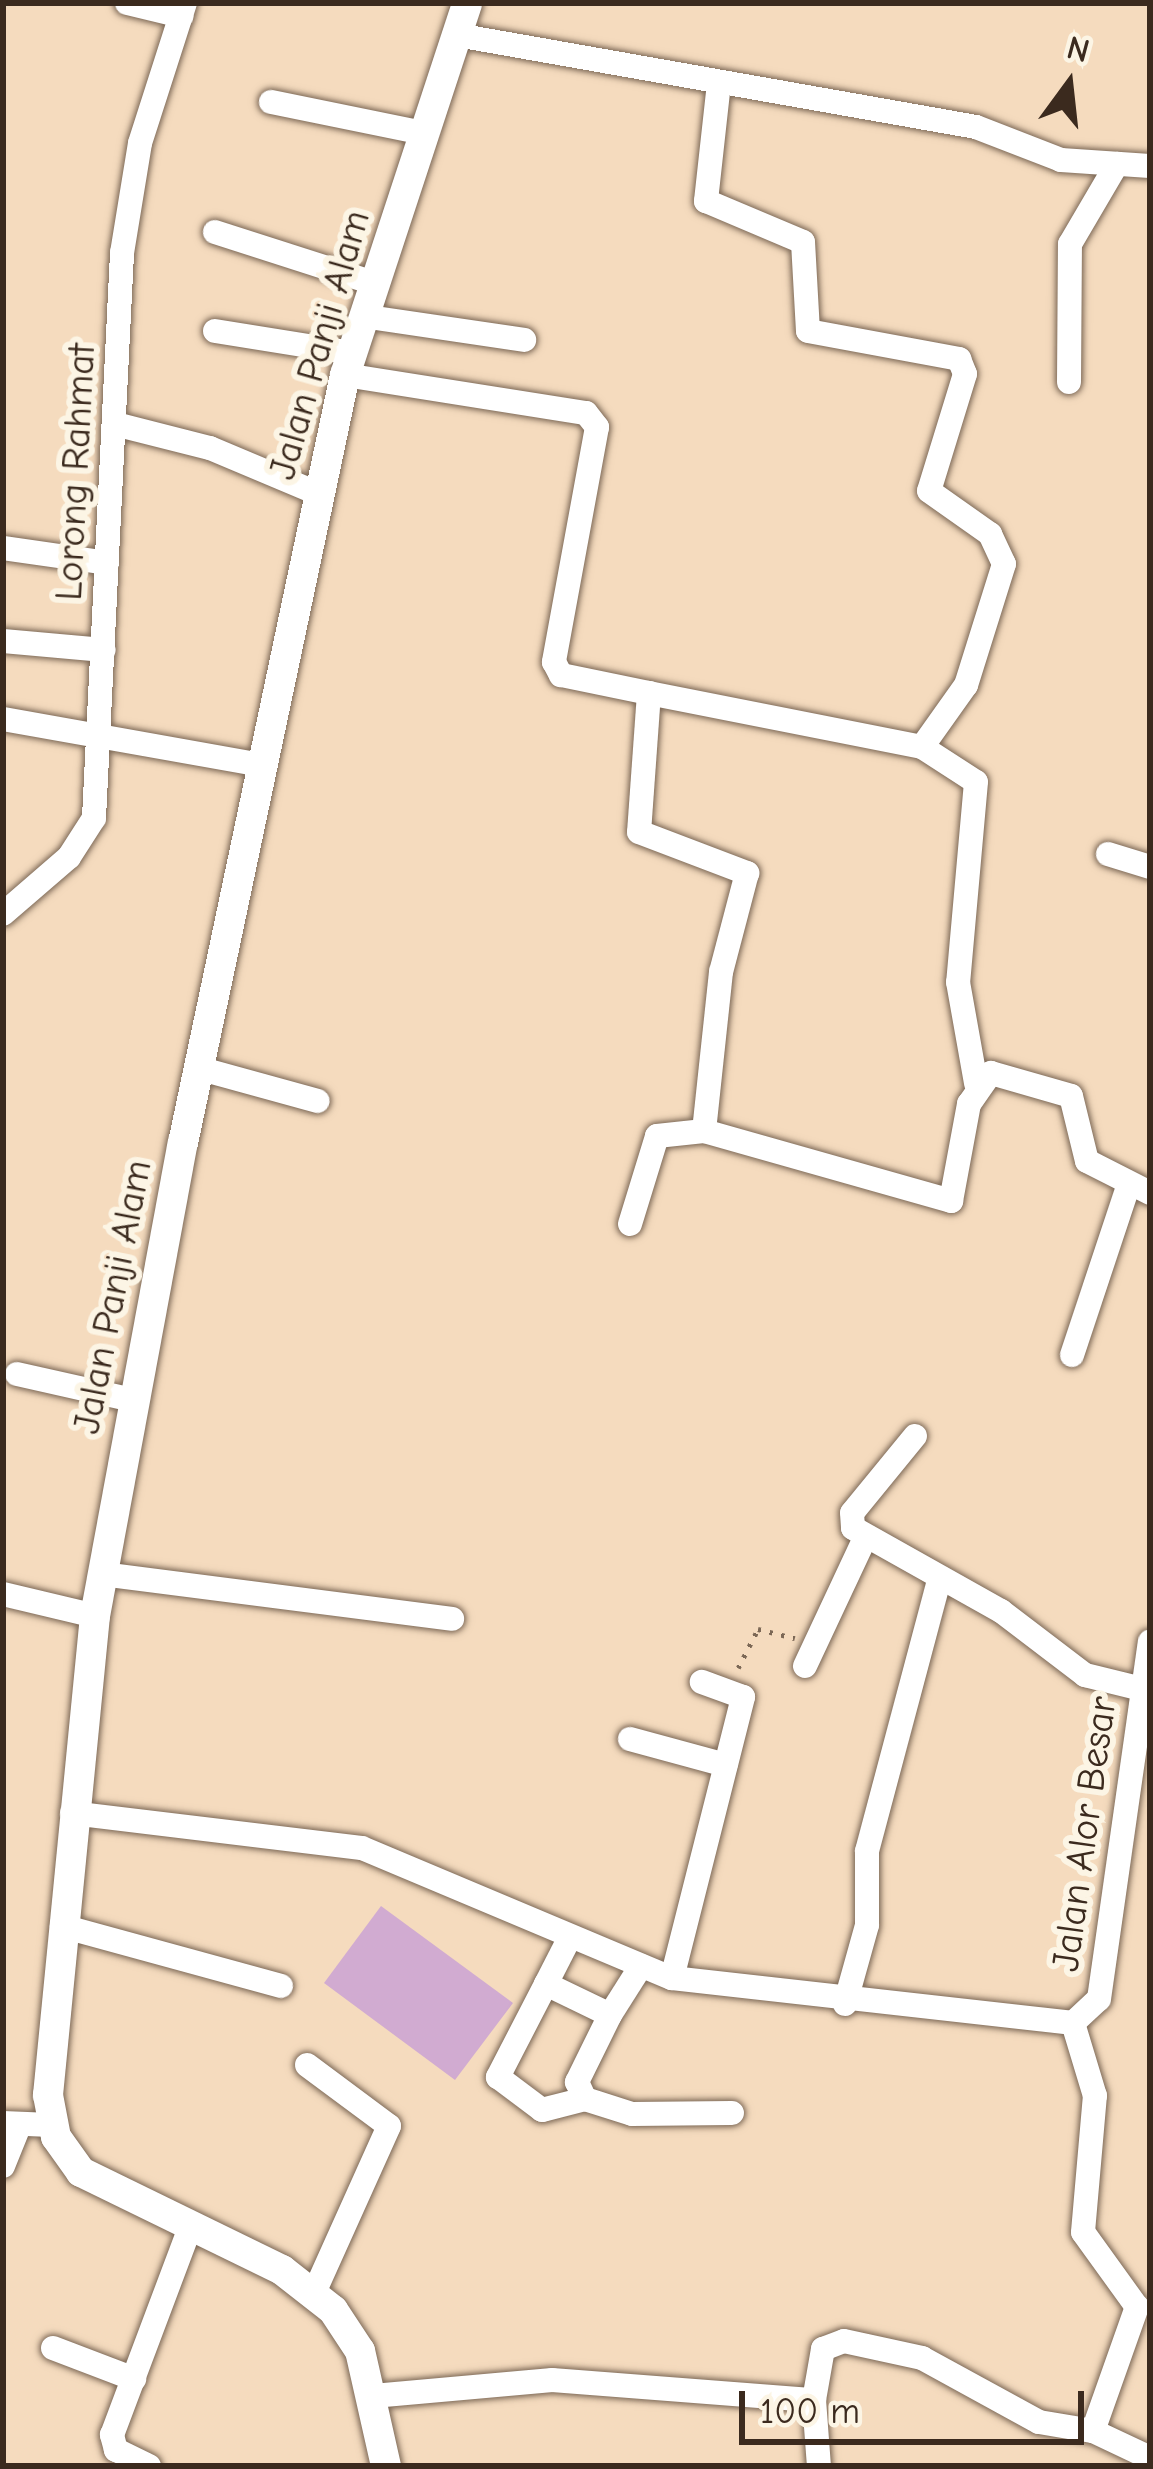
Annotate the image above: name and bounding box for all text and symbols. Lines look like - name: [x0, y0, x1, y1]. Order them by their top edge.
- north arrow: [1009, 24, 1129, 144]
- text: N: [1063, 28, 1094, 70]
- street label: Jalan Panji Alam: [259, 205, 381, 485]
- street label: Lorong Rahmat: [46, 342, 106, 602]
- street label: Jalan Panji Alam: [64, 1156, 162, 1438]
- street label: Jalan Alor Besar: [1043, 1694, 1127, 1974]
- scale bar: [745, 2367, 1090, 2441]
- text: 100 m: [760, 2391, 860, 2432]

